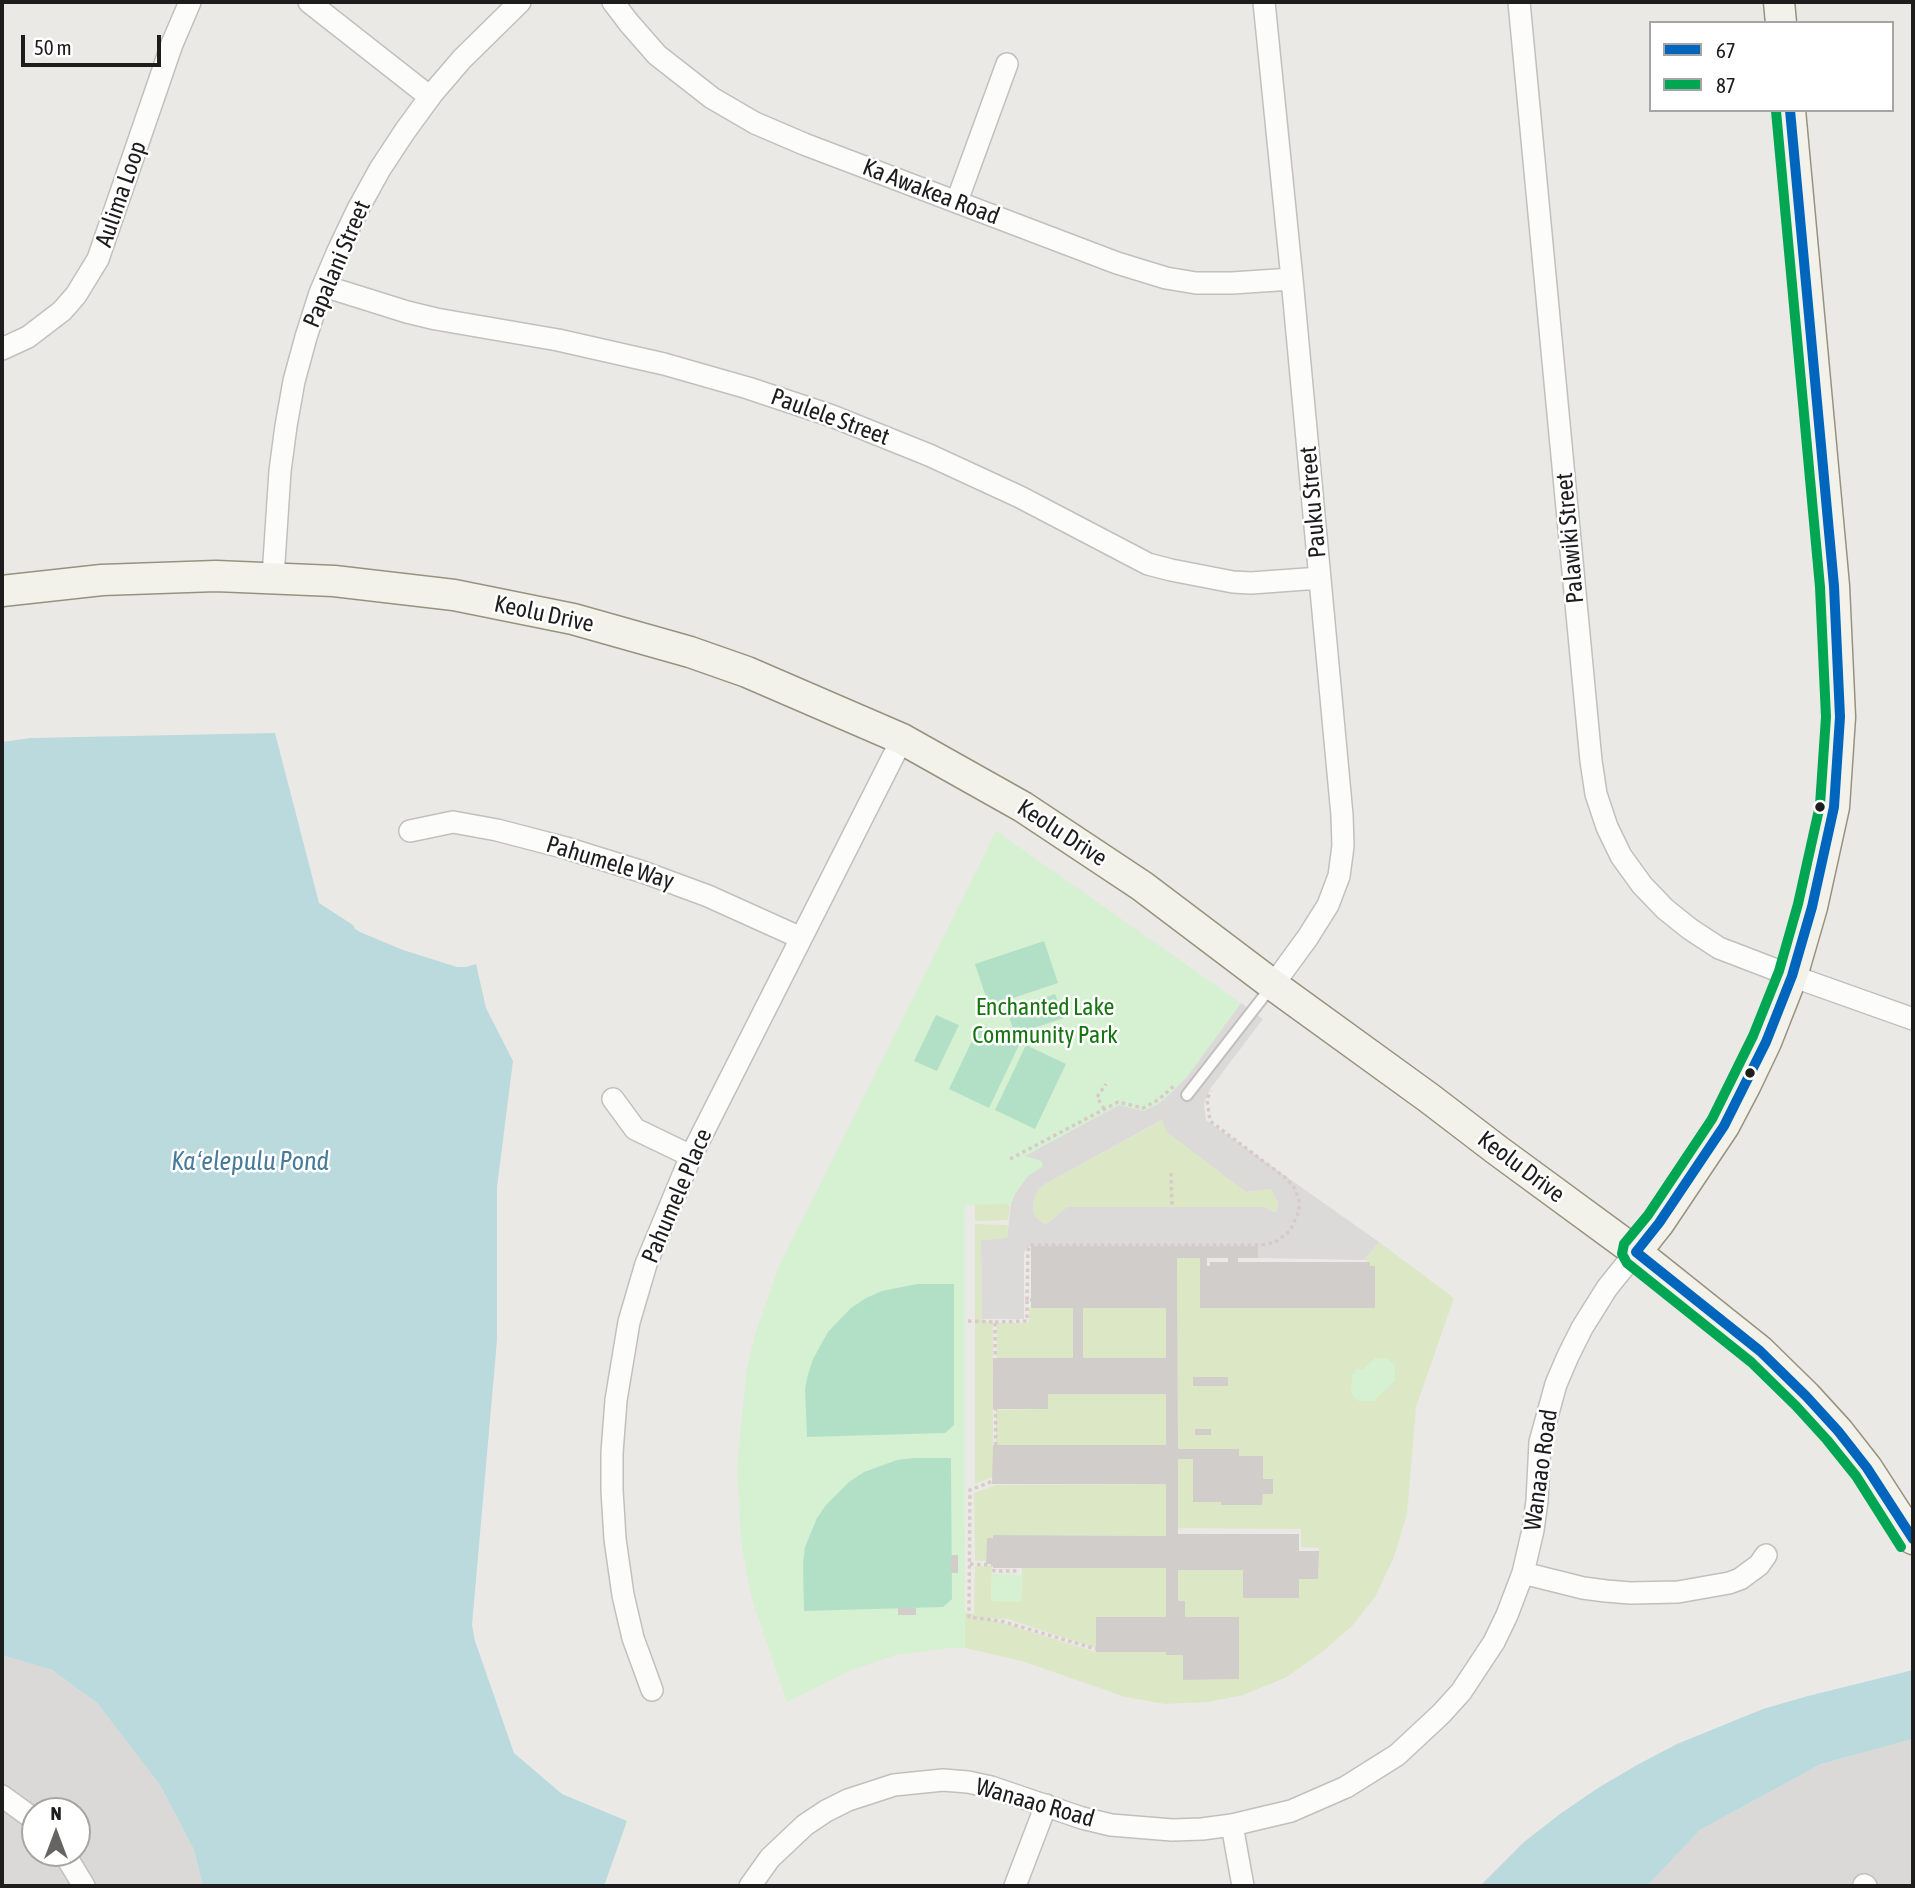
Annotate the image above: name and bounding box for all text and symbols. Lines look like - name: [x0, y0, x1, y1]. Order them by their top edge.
- scale bar: [24, 21, 164, 65]
- legend: [1649, 21, 1894, 112]
- text: 50 m: [34, 35, 72, 59]
- text: 67: [1716, 38, 1736, 62]
- text: 87: [1716, 73, 1736, 97]
- street label: Aulima Loop: [89, 137, 153, 251]
- street label: Ka Awakea Road: [859, 153, 1003, 231]
- street label: Papalani Street: [297, 196, 377, 332]
- street label: Paulele Street: [767, 382, 893, 452]
- street label: Pauku Street: [1294, 445, 1332, 559]
- street label: Palawiki Street: [1550, 471, 1590, 605]
- street label: Keolu Drive: [492, 589, 596, 639]
- street label: Keolu Drive: [1012, 793, 1112, 873]
- unlabelled marker: [1813, 800, 1827, 814]
- street label: Pahumele Way: [543, 830, 677, 896]
- park label: Enchanted Lake Community Park: [972, 993, 1118, 1049]
- unlabelled marker: [1743, 1066, 1757, 1080]
- street label: Pahumele Place: [636, 1124, 718, 1268]
- street label: Keolu Drive: [1472, 1125, 1570, 1209]
- water label: Kaʻelepulu Pond: [171, 1146, 329, 1178]
- street label: Wanaao Road: [1518, 1407, 1564, 1533]
- street label: Wanaao Road: [972, 1772, 1098, 1834]
- north arrow: [21, 1797, 91, 1867]
- text: N: [50, 1802, 62, 1824]

